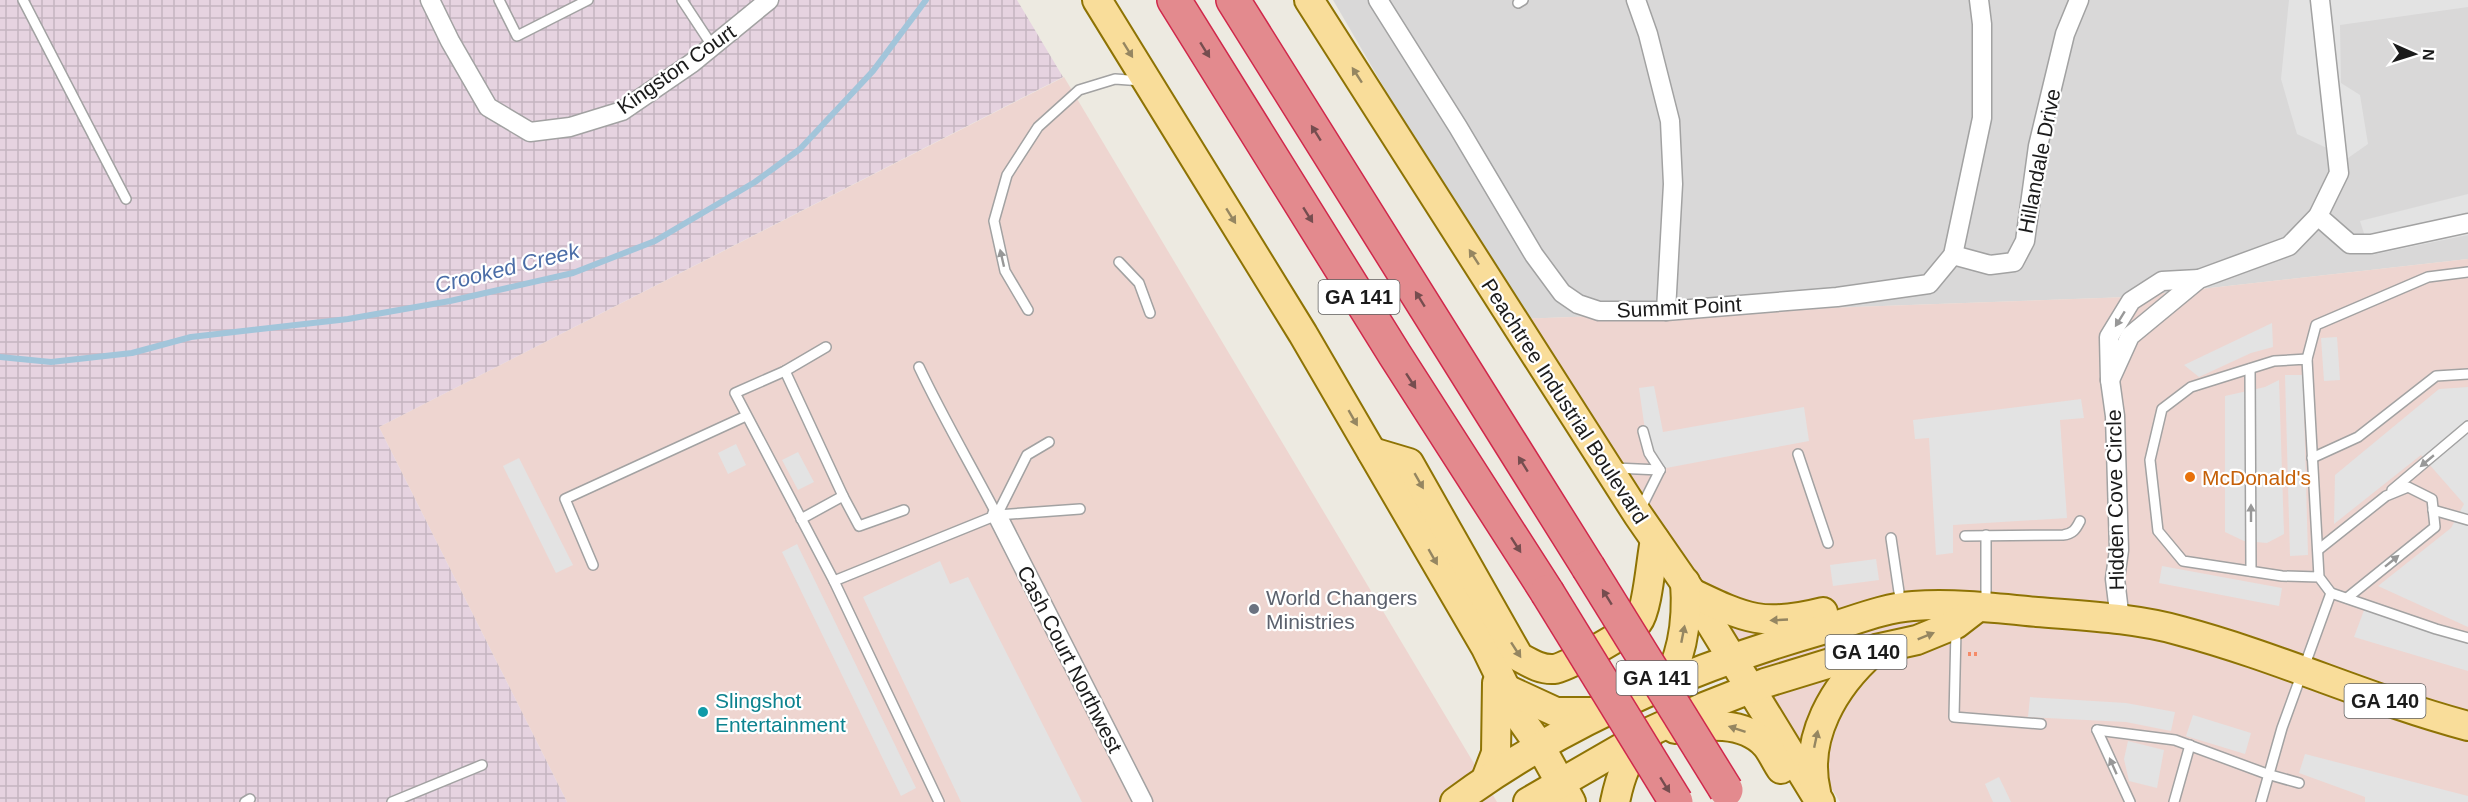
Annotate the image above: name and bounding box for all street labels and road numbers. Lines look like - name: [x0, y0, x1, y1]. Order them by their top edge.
- street label: Kingston Court: [613, 20, 740, 118]
- street label: Hillandale Drive: [2014, 87, 2064, 235]
- street label: Peachtree Industrial Boulevard: [1477, 274, 1653, 528]
- road number: GA 141: [1318, 280, 1400, 314]
- street label: Summit Point: [1616, 292, 1742, 322]
- street label: Hidden Cove Circle: [2102, 409, 2128, 591]
- street label: Cash Court Northwest: [1013, 562, 1127, 756]
- road number: GA 140: [1826, 635, 1906, 669]
- road number: GA 141: [1616, 661, 1698, 695]
- road number: GA 140: [2344, 684, 2426, 718]

